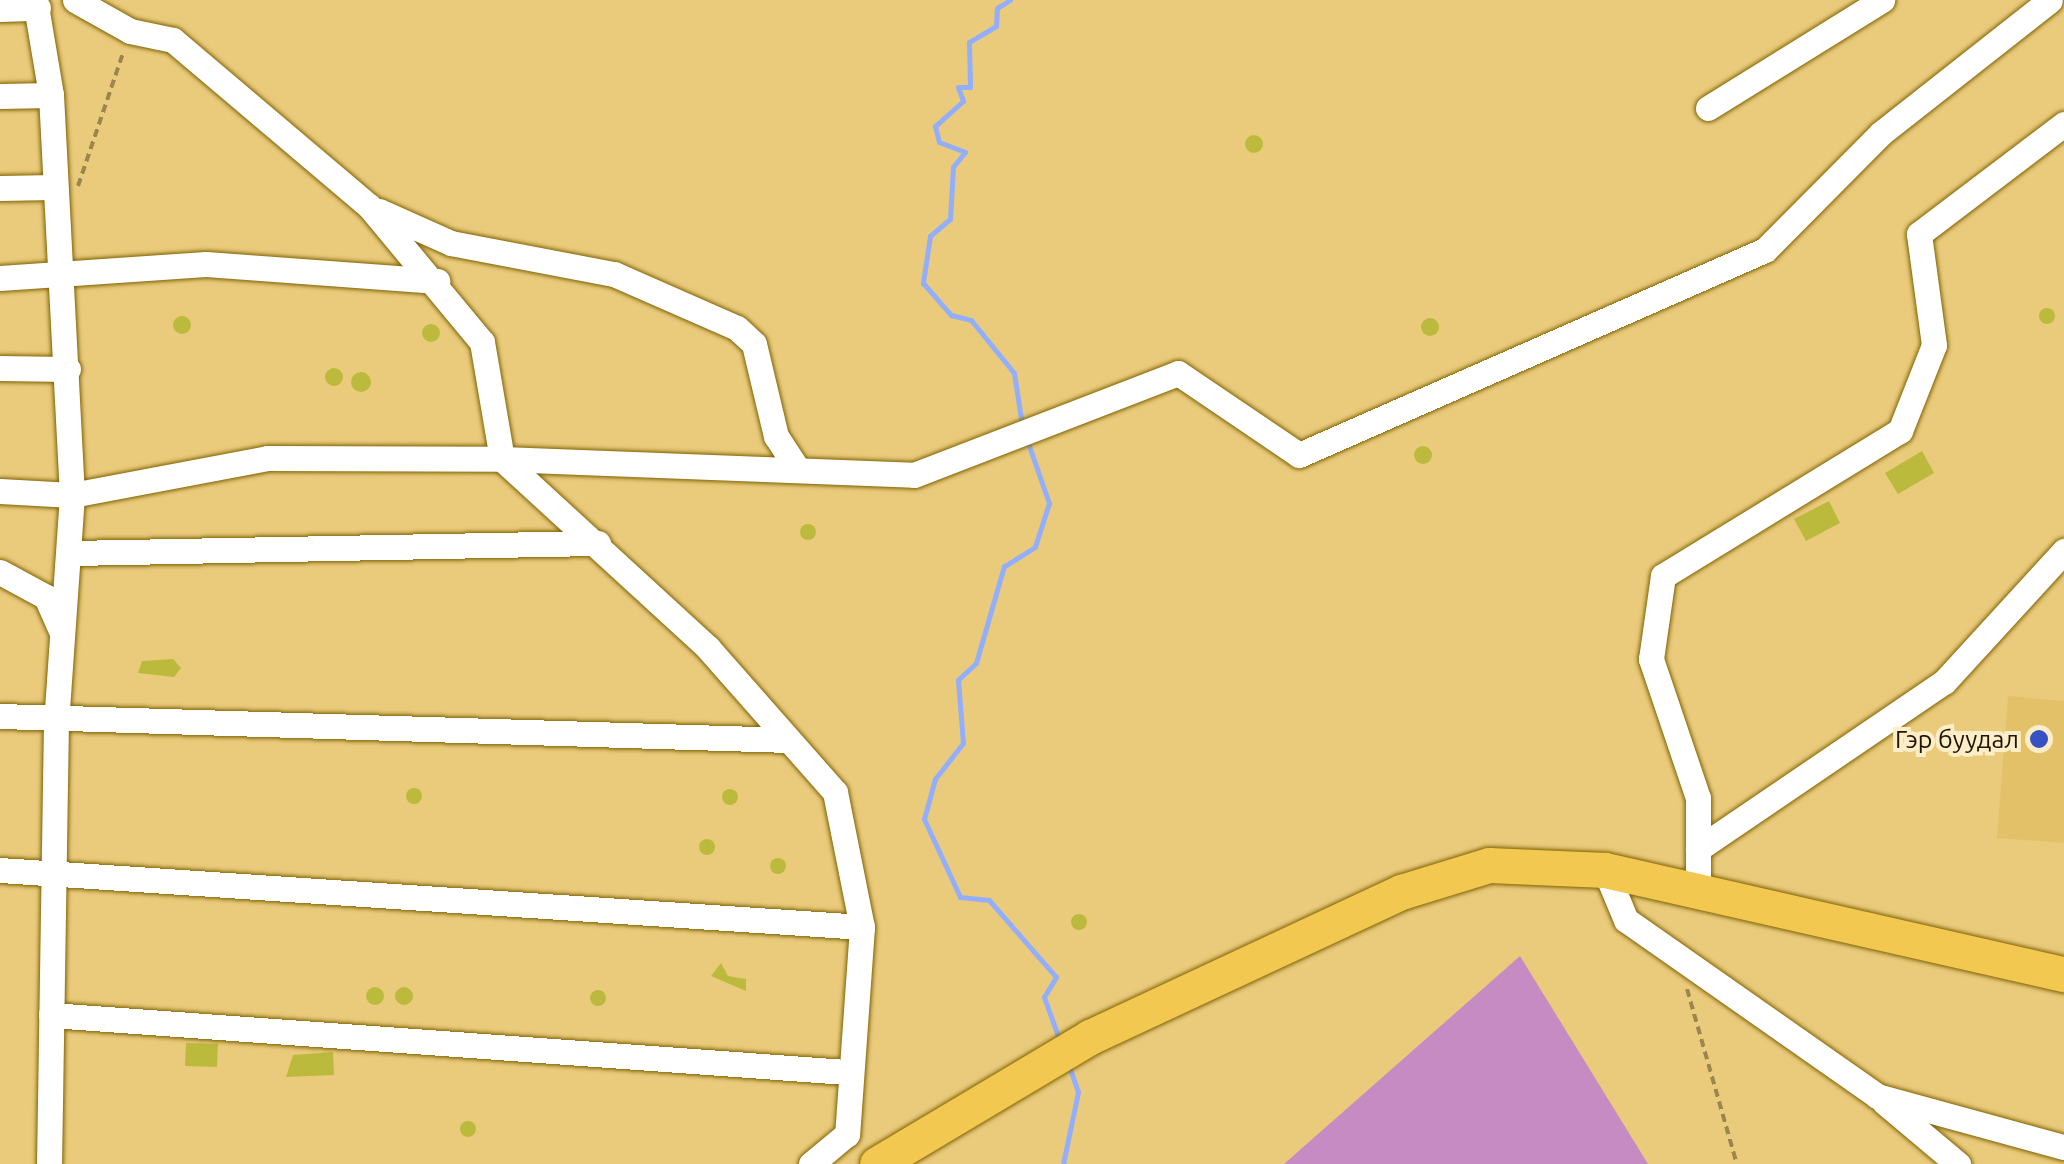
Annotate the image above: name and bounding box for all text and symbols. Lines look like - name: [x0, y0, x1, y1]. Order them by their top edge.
- place label: Гэр буудал: [1895, 724, 2019, 754]
- marker: Гэр буудал: [2028, 728, 2050, 750]

